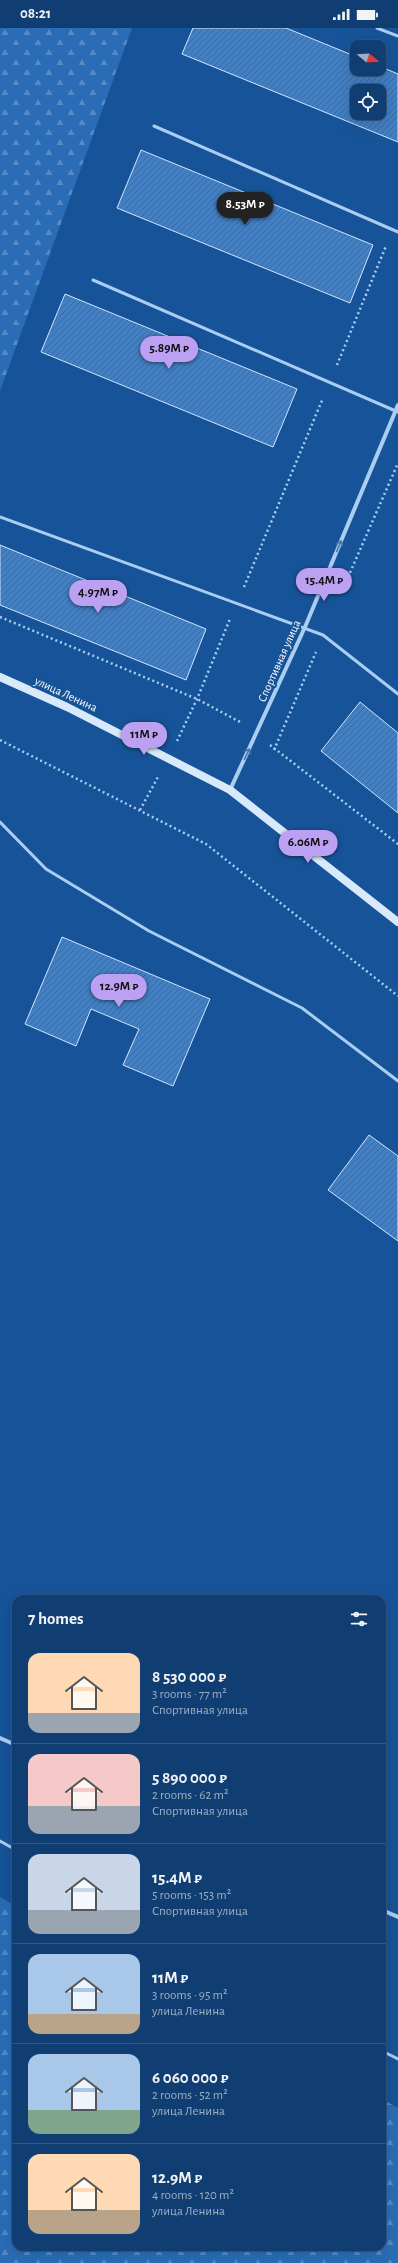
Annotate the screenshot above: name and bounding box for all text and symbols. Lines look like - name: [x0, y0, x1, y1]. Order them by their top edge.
- text: 08:21: [20, 6, 51, 21]
- north arrow: [350, 40, 386, 76]
- map controls: [350, 40, 386, 120]
- button: locate: [350, 84, 386, 120]
- pin: 8.53M ₽: [208, 192, 282, 226]
- text: 8.53M ₽: [225, 198, 265, 211]
- pin: 5.89M ₽: [132, 336, 206, 370]
- text: 5.89M ₽: [149, 342, 189, 355]
- one-way arrow: [336, 540, 343, 552]
- pin: 15.4M ₽: [287, 568, 361, 602]
- text: 15.4M ₽: [305, 574, 343, 587]
- pin: 4.97M ₽: [61, 580, 135, 614]
- text: 4.97M ₽: [78, 586, 118, 599]
- street label: Спортивная улица: [256, 618, 304, 704]
- street label: улица Ленина: [32, 674, 100, 715]
- pin: 11M ₽: [116, 722, 172, 756]
- text: 11M ₽: [130, 728, 158, 741]
- one-way arrow: [244, 749, 251, 761]
- pin: 6.06M ₽: [271, 830, 345, 864]
- text: 6.06M ₽: [288, 836, 328, 849]
- pin: 12.9M ₽: [82, 974, 156, 1008]
- text: 12.9M ₽: [100, 980, 138, 993]
- icon: filters: [348, 1608, 370, 1630]
- text: 7 homes: [28, 1610, 84, 1627]
- text: 8 530 000 ₽: [152, 1668, 226, 1685]
- icon: home: [60, 1669, 108, 1717]
- text: 3 rooms · 77 m²: [152, 1688, 227, 1701]
- text: Спортивная улица: [152, 1704, 248, 1717]
- text: 5 890 000 ₽: [152, 1769, 227, 1786]
- icon: home: [60, 1770, 108, 1818]
- text: 2 rooms · 62 m²: [152, 1789, 228, 1802]
- text: Спортивная улица: [152, 1805, 248, 1818]
- text: 15.4M ₽: [152, 1869, 202, 1886]
- icon: home: [60, 1870, 108, 1918]
- text: 5 rooms · 153 m²: [152, 1889, 231, 1902]
- text: Спортивная улица: [152, 1905, 248, 1918]
- text: 11M ₽: [152, 1969, 188, 1986]
- icon: home: [60, 1970, 108, 2018]
- text: 3 rooms · 95 m²: [152, 1989, 227, 2002]
- text: улица Ленина: [152, 2005, 225, 2018]
- text: 6 060 000 ₽: [152, 2069, 228, 2086]
- icon: home: [60, 2070, 108, 2118]
- text: 2 rooms · 52 m²: [152, 2089, 228, 2102]
- text: улица Ленина: [152, 2105, 225, 2118]
- text: 12.9M ₽: [152, 2169, 202, 2186]
- icon: home: [60, 2170, 108, 2218]
- text: 4 rooms · 120 m²: [152, 2189, 234, 2202]
- text: улица Ленина: [152, 2205, 225, 2218]

